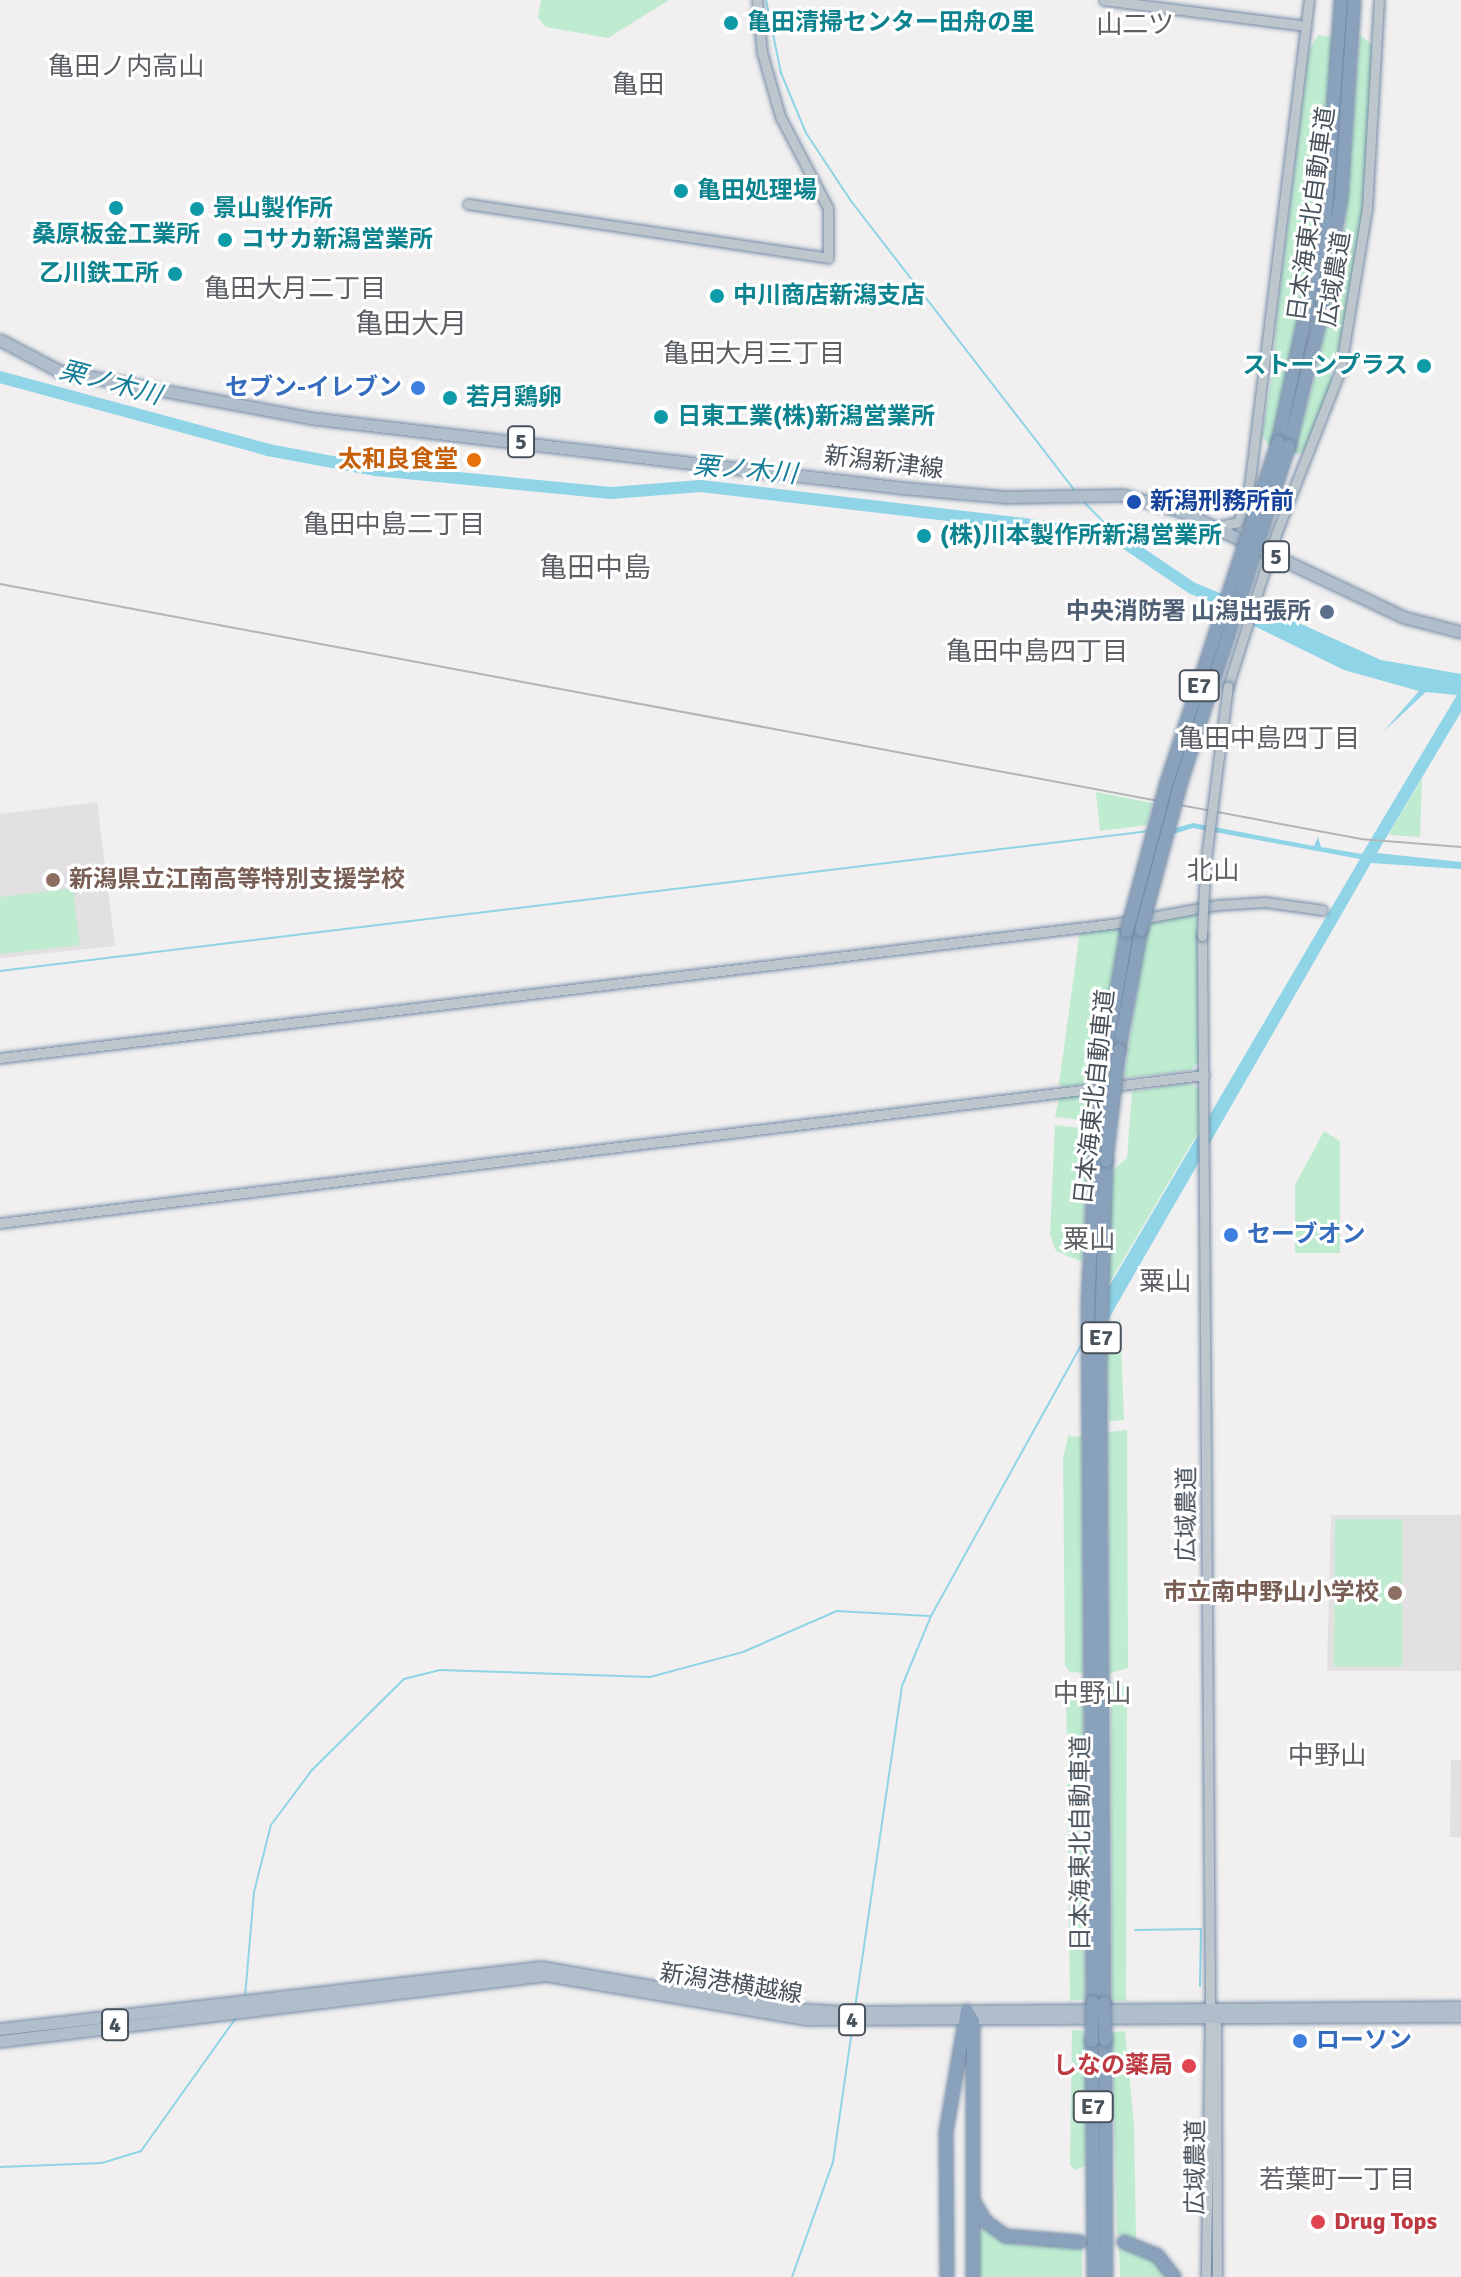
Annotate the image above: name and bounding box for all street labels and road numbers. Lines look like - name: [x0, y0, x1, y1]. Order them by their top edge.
- street label: 日本海東北自動車道: [1283, 105, 1341, 323]
- street label: 広域農道: [1313, 229, 1357, 329]
- road number: 5: [507, 424, 535, 460]
- street label: 新潟新津線: [823, 441, 945, 485]
- road number: 5: [1262, 539, 1290, 575]
- road number: E7: [1177, 668, 1221, 704]
- street label: 日本海東北自動車道: [1069, 988, 1121, 1206]
- road number: E7: [1079, 1320, 1123, 1356]
- street label: 広域農道: [1173, 1466, 1201, 1562]
- street label: 日本海東北自動車道: [1067, 1735, 1095, 1951]
- street label: 新潟港横越線: [658, 1959, 804, 2009]
- road number: 4: [838, 2002, 866, 2038]
- road number: 4: [101, 2007, 129, 2043]
- road number: E7: [1071, 2089, 1115, 2125]
- street label: 広域農道: [1182, 2119, 1210, 2215]

